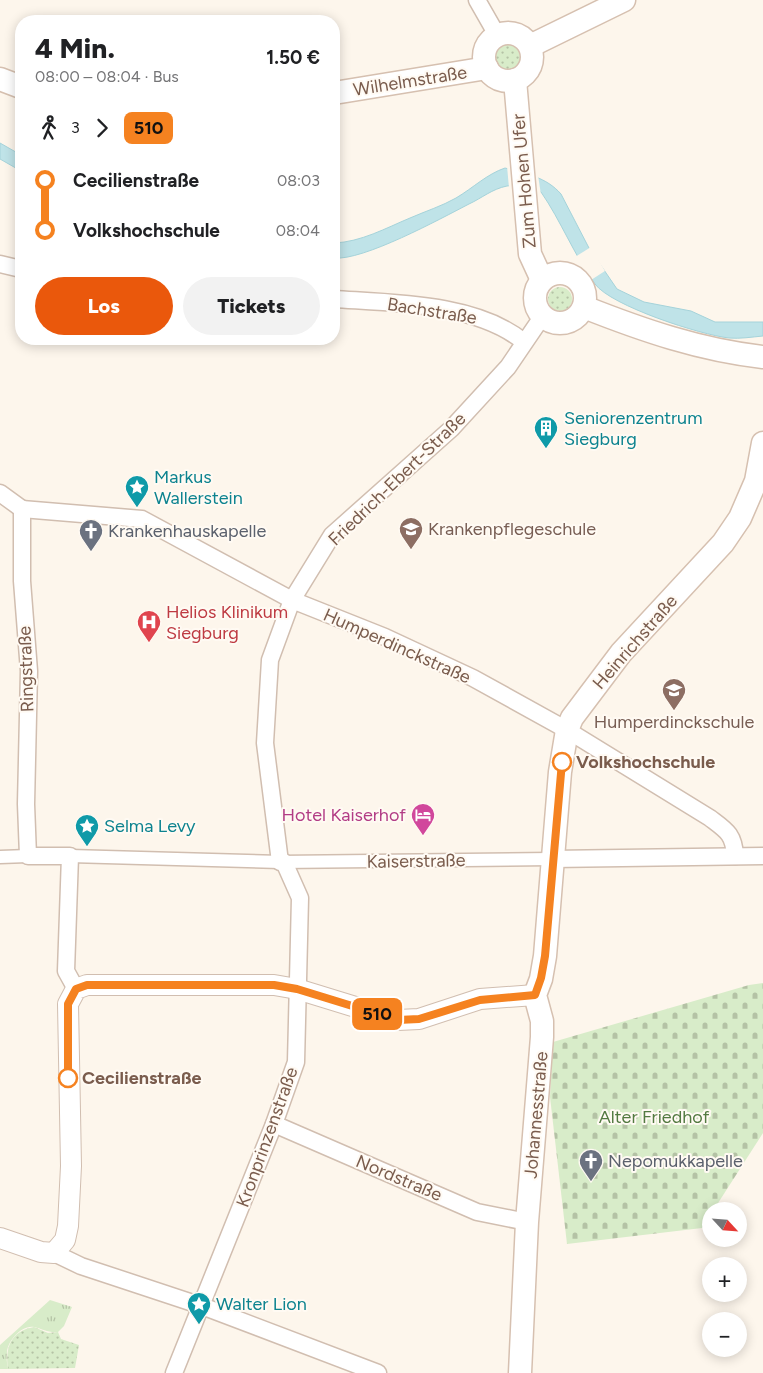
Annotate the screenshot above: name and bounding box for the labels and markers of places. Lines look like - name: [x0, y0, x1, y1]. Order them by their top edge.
- place label: Seniorenzentrum Siegburg: [564, 407, 702, 450]
- building icon: Seniorenzentrum Siegburg: [533, 415, 559, 449]
- place label: Markus Wallerstein: [154, 466, 243, 509]
- place icon: Markus Wallerstein: [124, 474, 150, 508]
- school or university icon: Krankenpflegeschule: [398, 516, 424, 550]
- church icon: Krankenhauskapelle: [78, 518, 104, 552]
- place label: Krankenpflegeschule: [428, 518, 596, 540]
- place label: Krankenhauskapelle: [108, 520, 266, 542]
- place label: Helios Klinikum Siegburg: [166, 601, 288, 644]
- hospital icon: Helios Klinikum Siegburg: [136, 609, 162, 643]
- school or university icon: Humperdinckschule: [661, 677, 687, 711]
- place label: Humperdinckschule: [594, 711, 755, 733]
- place label: Volkshochschule: [576, 751, 715, 773]
- marker: Volkshochschule: [552, 752, 572, 772]
- hotel icon: Hotel Kaiserhof: [410, 802, 436, 836]
- place label: Hotel Kaiserhof: [281, 804, 406, 826]
- place icon: Selma Levy: [74, 813, 100, 847]
- place label: Selma Levy: [104, 815, 196, 837]
- place label: Cecilienstraße: [82, 1067, 202, 1089]
- marker: Cecilienstraße: [58, 1068, 78, 1088]
- church icon: Nepomukkapelle: [578, 1148, 604, 1182]
- place label: Nepomukkapelle: [608, 1150, 743, 1172]
- place icon: Walter Lion: [186, 1291, 212, 1325]
- place label: Walter Lion: [216, 1293, 307, 1315]

